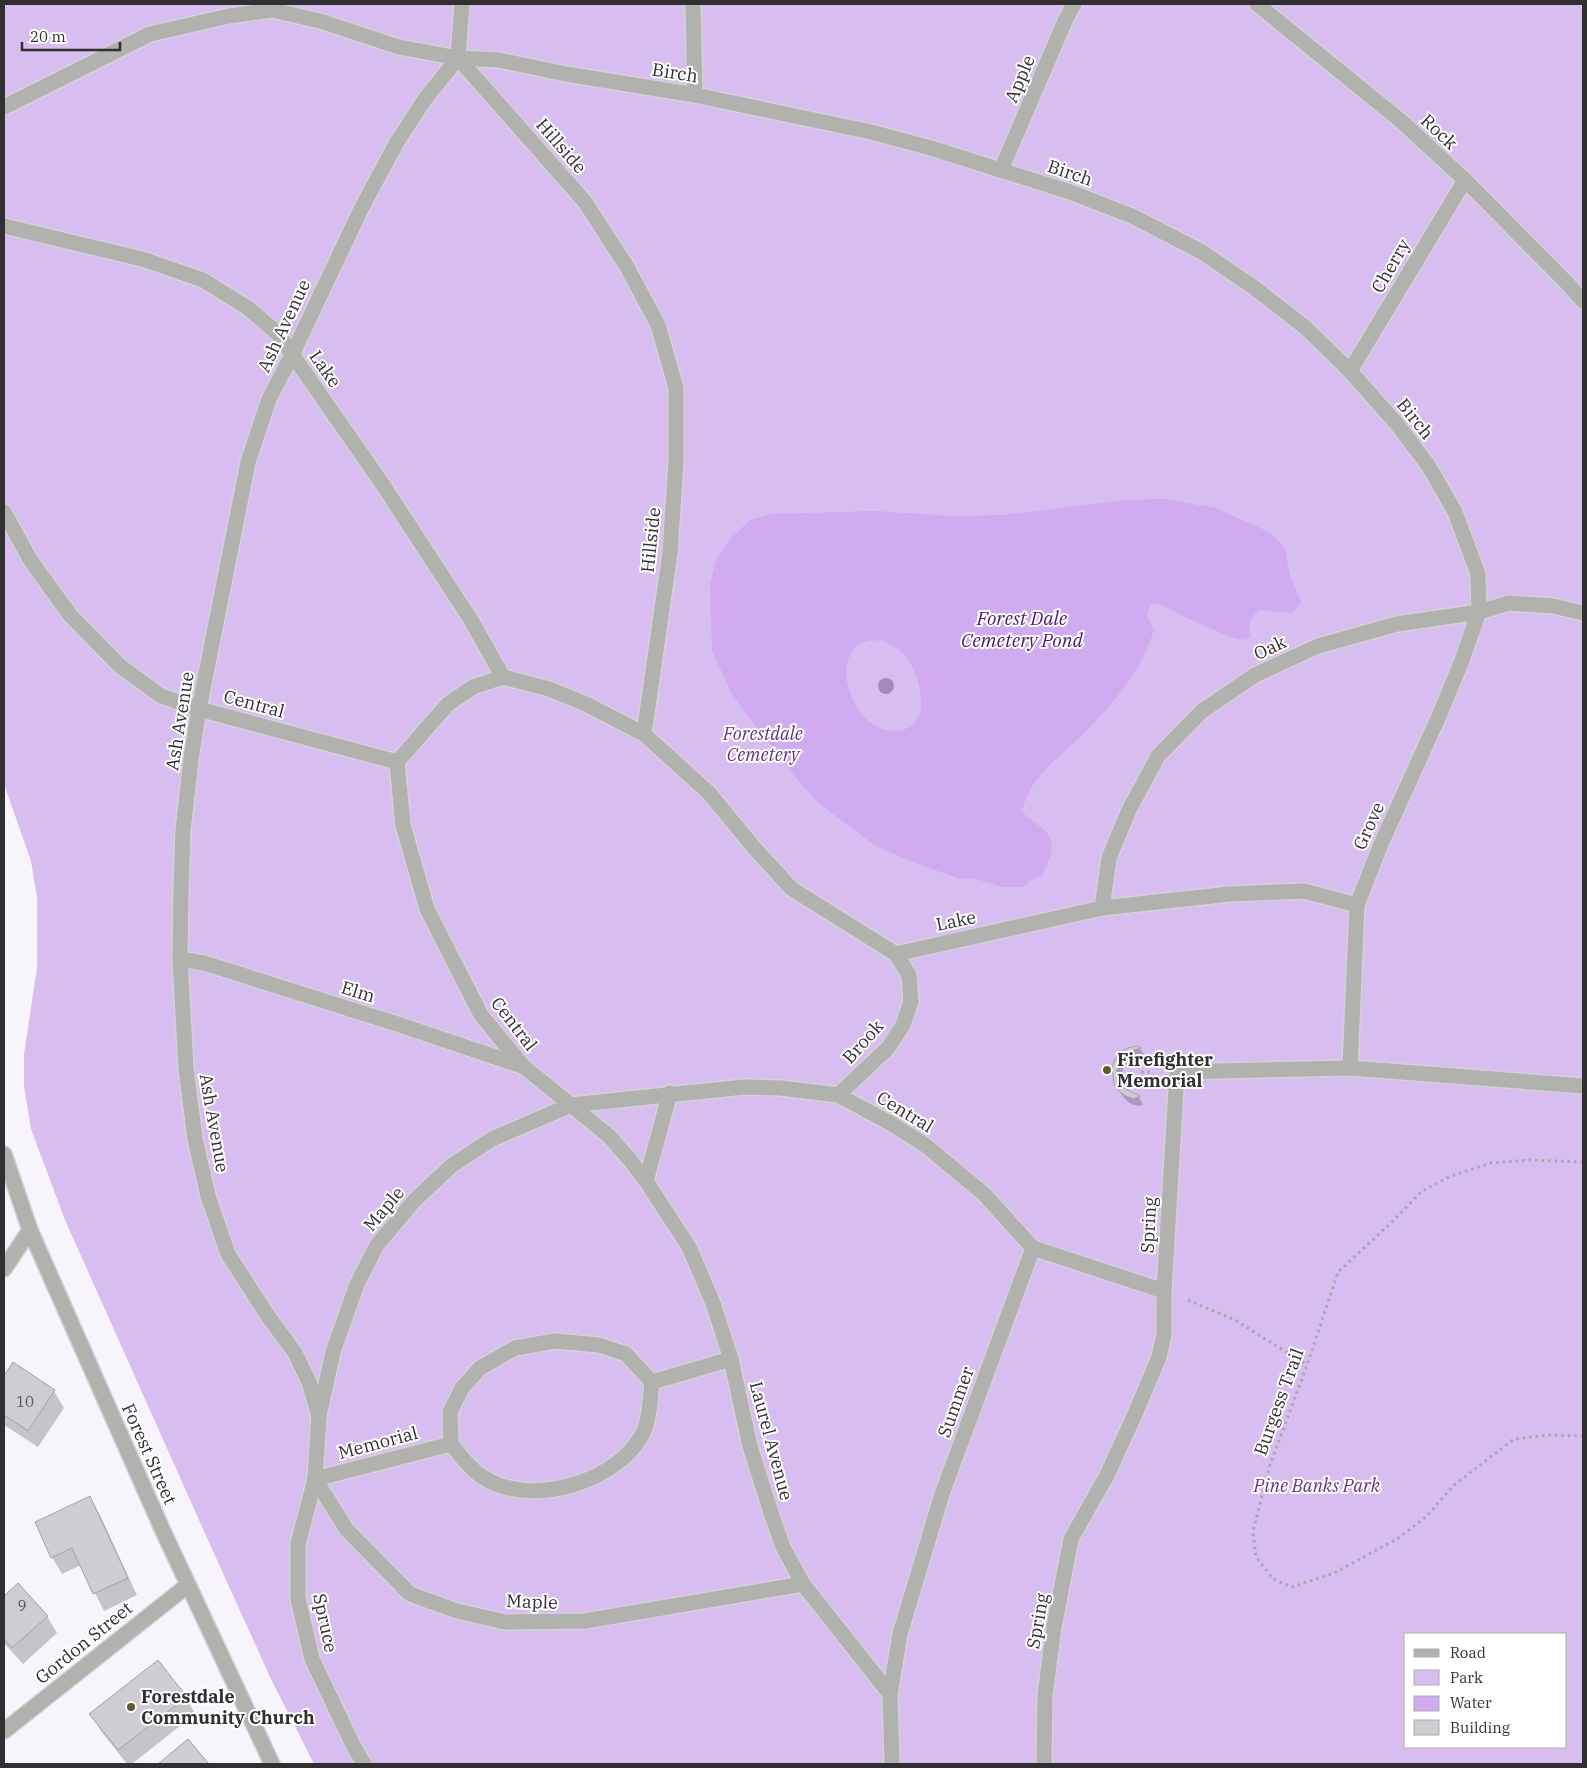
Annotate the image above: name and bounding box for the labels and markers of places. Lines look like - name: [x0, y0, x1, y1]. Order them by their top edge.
- place label: Firefighter Memorial: [1117, 1048, 1213, 1092]
- marker: Firefighter Memorial: [1101, 1064, 1113, 1076]
- place label: Forestdale Community Church: [141, 1685, 315, 1729]
- marker: Forestdale Community Church: [125, 1701, 137, 1713]

